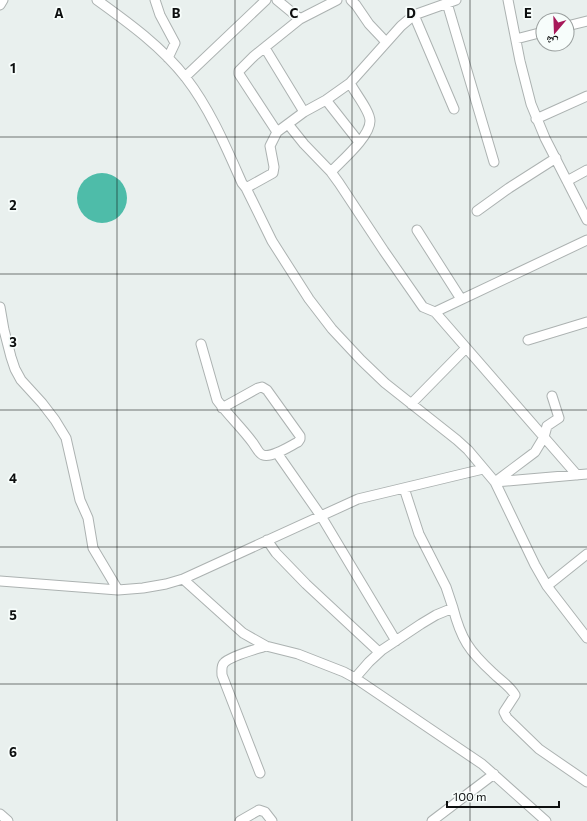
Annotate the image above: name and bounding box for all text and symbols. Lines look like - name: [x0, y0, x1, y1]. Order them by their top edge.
- text: A: [54, 5, 64, 21]
- text: B: [172, 5, 181, 21]
- text: C: [290, 5, 299, 21]
- text: D: [406, 5, 416, 21]
- text: E: [524, 5, 532, 21]
- north arrow: [535, 12, 575, 52]
- text: ش: [544, 32, 560, 50]
- text: 1: [10, 60, 16, 76]
- text: 2: [9, 197, 17, 213]
- text: 3: [9, 334, 17, 350]
- text: 4: [9, 470, 17, 486]
- text: 5: [9, 607, 17, 623]
- text: 6: [9, 744, 17, 760]
- scale bar: [447, 783, 559, 809]
- text: 100 m: [453, 789, 487, 803]

